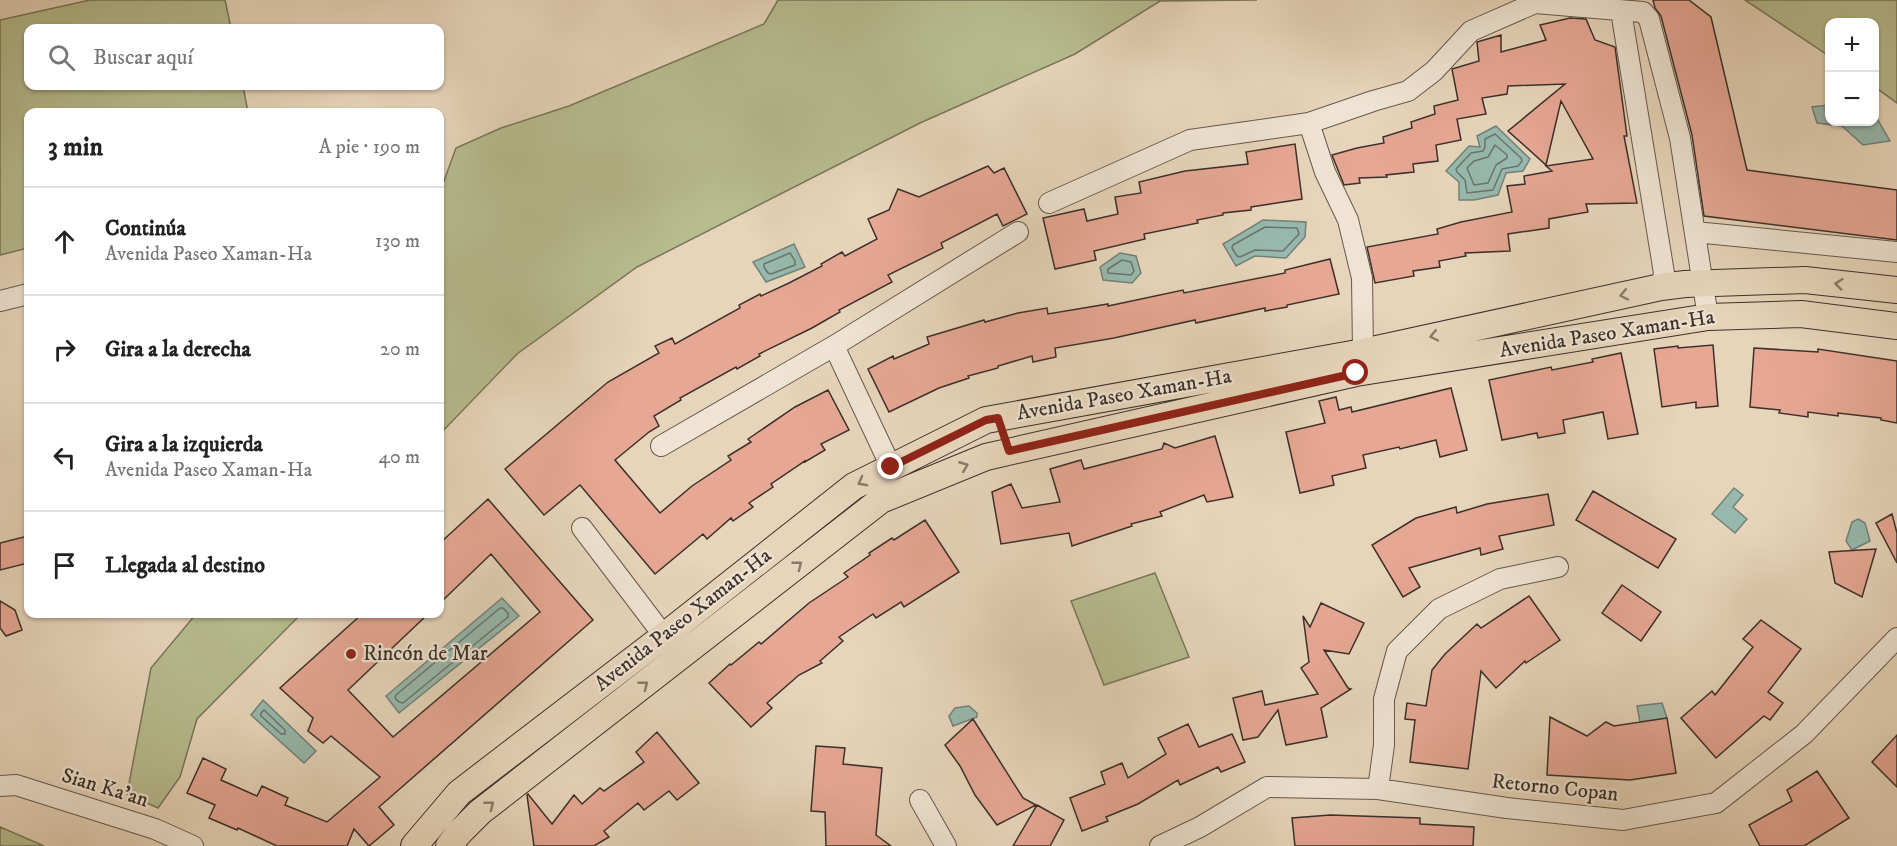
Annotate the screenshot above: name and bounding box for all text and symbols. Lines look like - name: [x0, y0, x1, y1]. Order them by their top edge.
- map controls: [1825, 18, 1879, 126]
- button: +: [1825, 18, 1879, 72]
- search box: [24, 24, 444, 90]
- icon: search: [45, 41, 78, 74]
- text: Buscar aquí: [93, 44, 193, 71]
- button: −: [1825, 72, 1879, 126]
- text: 3 min: [48, 131, 103, 164]
- text: A pie · 190 m: [319, 135, 420, 160]
- text: Continúa: [105, 215, 186, 242]
- icon: ahead: [48, 225, 81, 258]
- text: 130 m: [375, 229, 420, 254]
- text: Avenida Paseo Xaman-Ha: [105, 242, 312, 267]
- one-way arrow: [1834, 278, 1843, 290]
- one-way arrow: [1619, 288, 1629, 301]
- street label: Avenida Paseo Xaman-Ha: [1498, 304, 1717, 364]
- one-way arrow: [1429, 329, 1439, 342]
- icon: right: [48, 333, 81, 366]
- text: Gira a la derecha: [105, 336, 251, 363]
- text: 20 m: [380, 337, 420, 362]
- route start: [1342, 359, 1368, 385]
- street label: Avenida Paseo Xaman-Ha: [1015, 363, 1233, 427]
- text: Gira a la izquierda: [105, 431, 263, 458]
- icon: left: [48, 441, 81, 474]
- text: 40 m: [378, 445, 420, 470]
- route end: [877, 453, 903, 479]
- text: Avenida Paseo Xaman-Ha: [105, 458, 312, 483]
- one-way arrow: [957, 461, 968, 473]
- one-way arrow: [858, 475, 868, 486]
- street label: Avenida Paseo Xaman-Ha: [589, 543, 777, 697]
- icon: arrive: [48, 549, 81, 582]
- text: Llegada al destino: [105, 552, 265, 579]
- one-way arrow: [791, 561, 802, 572]
- place label: Rincón de Mar: [363, 641, 488, 667]
- marker: Rincón de Mar: [344, 647, 358, 661]
- one-way arrow: [637, 681, 648, 692]
- street label: Sian Ka'an: [58, 762, 152, 814]
- street label: Retorno Copan: [1490, 768, 1620, 808]
- one-way arrow: [483, 801, 494, 812]

